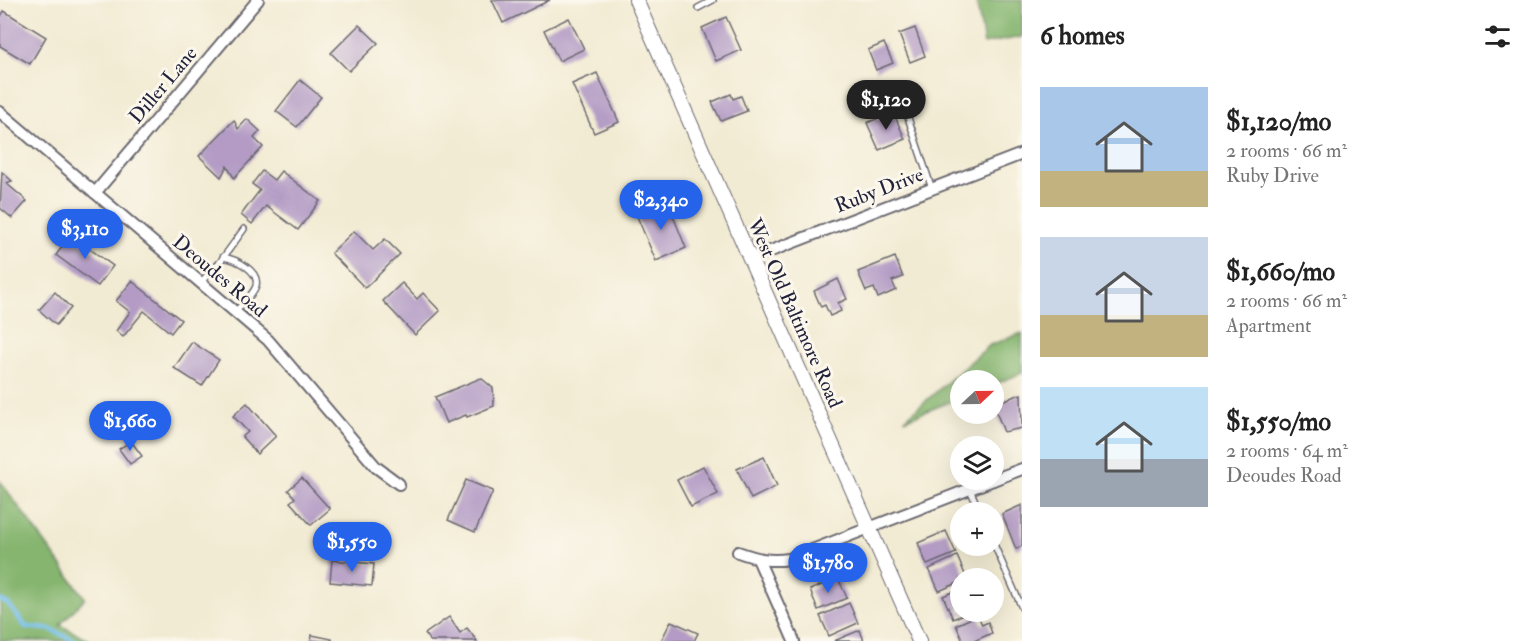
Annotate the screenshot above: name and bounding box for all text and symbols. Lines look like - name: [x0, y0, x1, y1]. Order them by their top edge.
- text: 6 homes: [1040, 20, 1125, 52]
- icon: filters: [1481, 20, 1514, 53]
- street label: Diller Lane: [123, 41, 203, 129]
- pin: $1,120: [837, 80, 935, 131]
- text: $1,120: [861, 87, 911, 112]
- text: $1,120/mo: [1226, 106, 1331, 138]
- icon: home: [1088, 111, 1160, 183]
- text: 2 rooms · 66 m²: [1226, 138, 1347, 163]
- street label: Ruby Drive: [831, 162, 927, 218]
- text: Ruby Drive: [1226, 163, 1319, 188]
- pin: $2,340: [612, 180, 710, 231]
- text: $2,340: [634, 187, 688, 212]
- pin: $3,110: [36, 209, 134, 260]
- street label: West Old Baltimore Road: [742, 214, 848, 412]
- text: $3,110: [61, 216, 109, 241]
- street label: Deoudes Road: [168, 229, 272, 323]
- text: $1,660/mo: [1226, 256, 1335, 288]
- icon: home: [1088, 261, 1160, 333]
- text: 2 rooms · 66 m²: [1226, 288, 1347, 313]
- text: Apartment: [1226, 313, 1311, 338]
- north arrow: [950, 370, 1004, 424]
- map controls: [950, 370, 1004, 622]
- pin: $1,660: [81, 401, 179, 452]
- text: $1,550/mo: [1226, 406, 1331, 438]
- text: $1,660: [103, 408, 157, 433]
- icon: home: [1088, 411, 1160, 483]
- button: layers: [950, 436, 1004, 490]
- text: 2 rooms · 64 m²: [1226, 438, 1348, 463]
- text: Deoudes Road: [1226, 463, 1342, 488]
- button: +: [950, 502, 1004, 556]
- pin: $1,550: [303, 522, 401, 573]
- text: $1,550: [327, 529, 377, 554]
- pin: $1,780: [779, 543, 877, 594]
- text: $1,780: [802, 550, 854, 575]
- button: −: [950, 568, 1004, 622]

